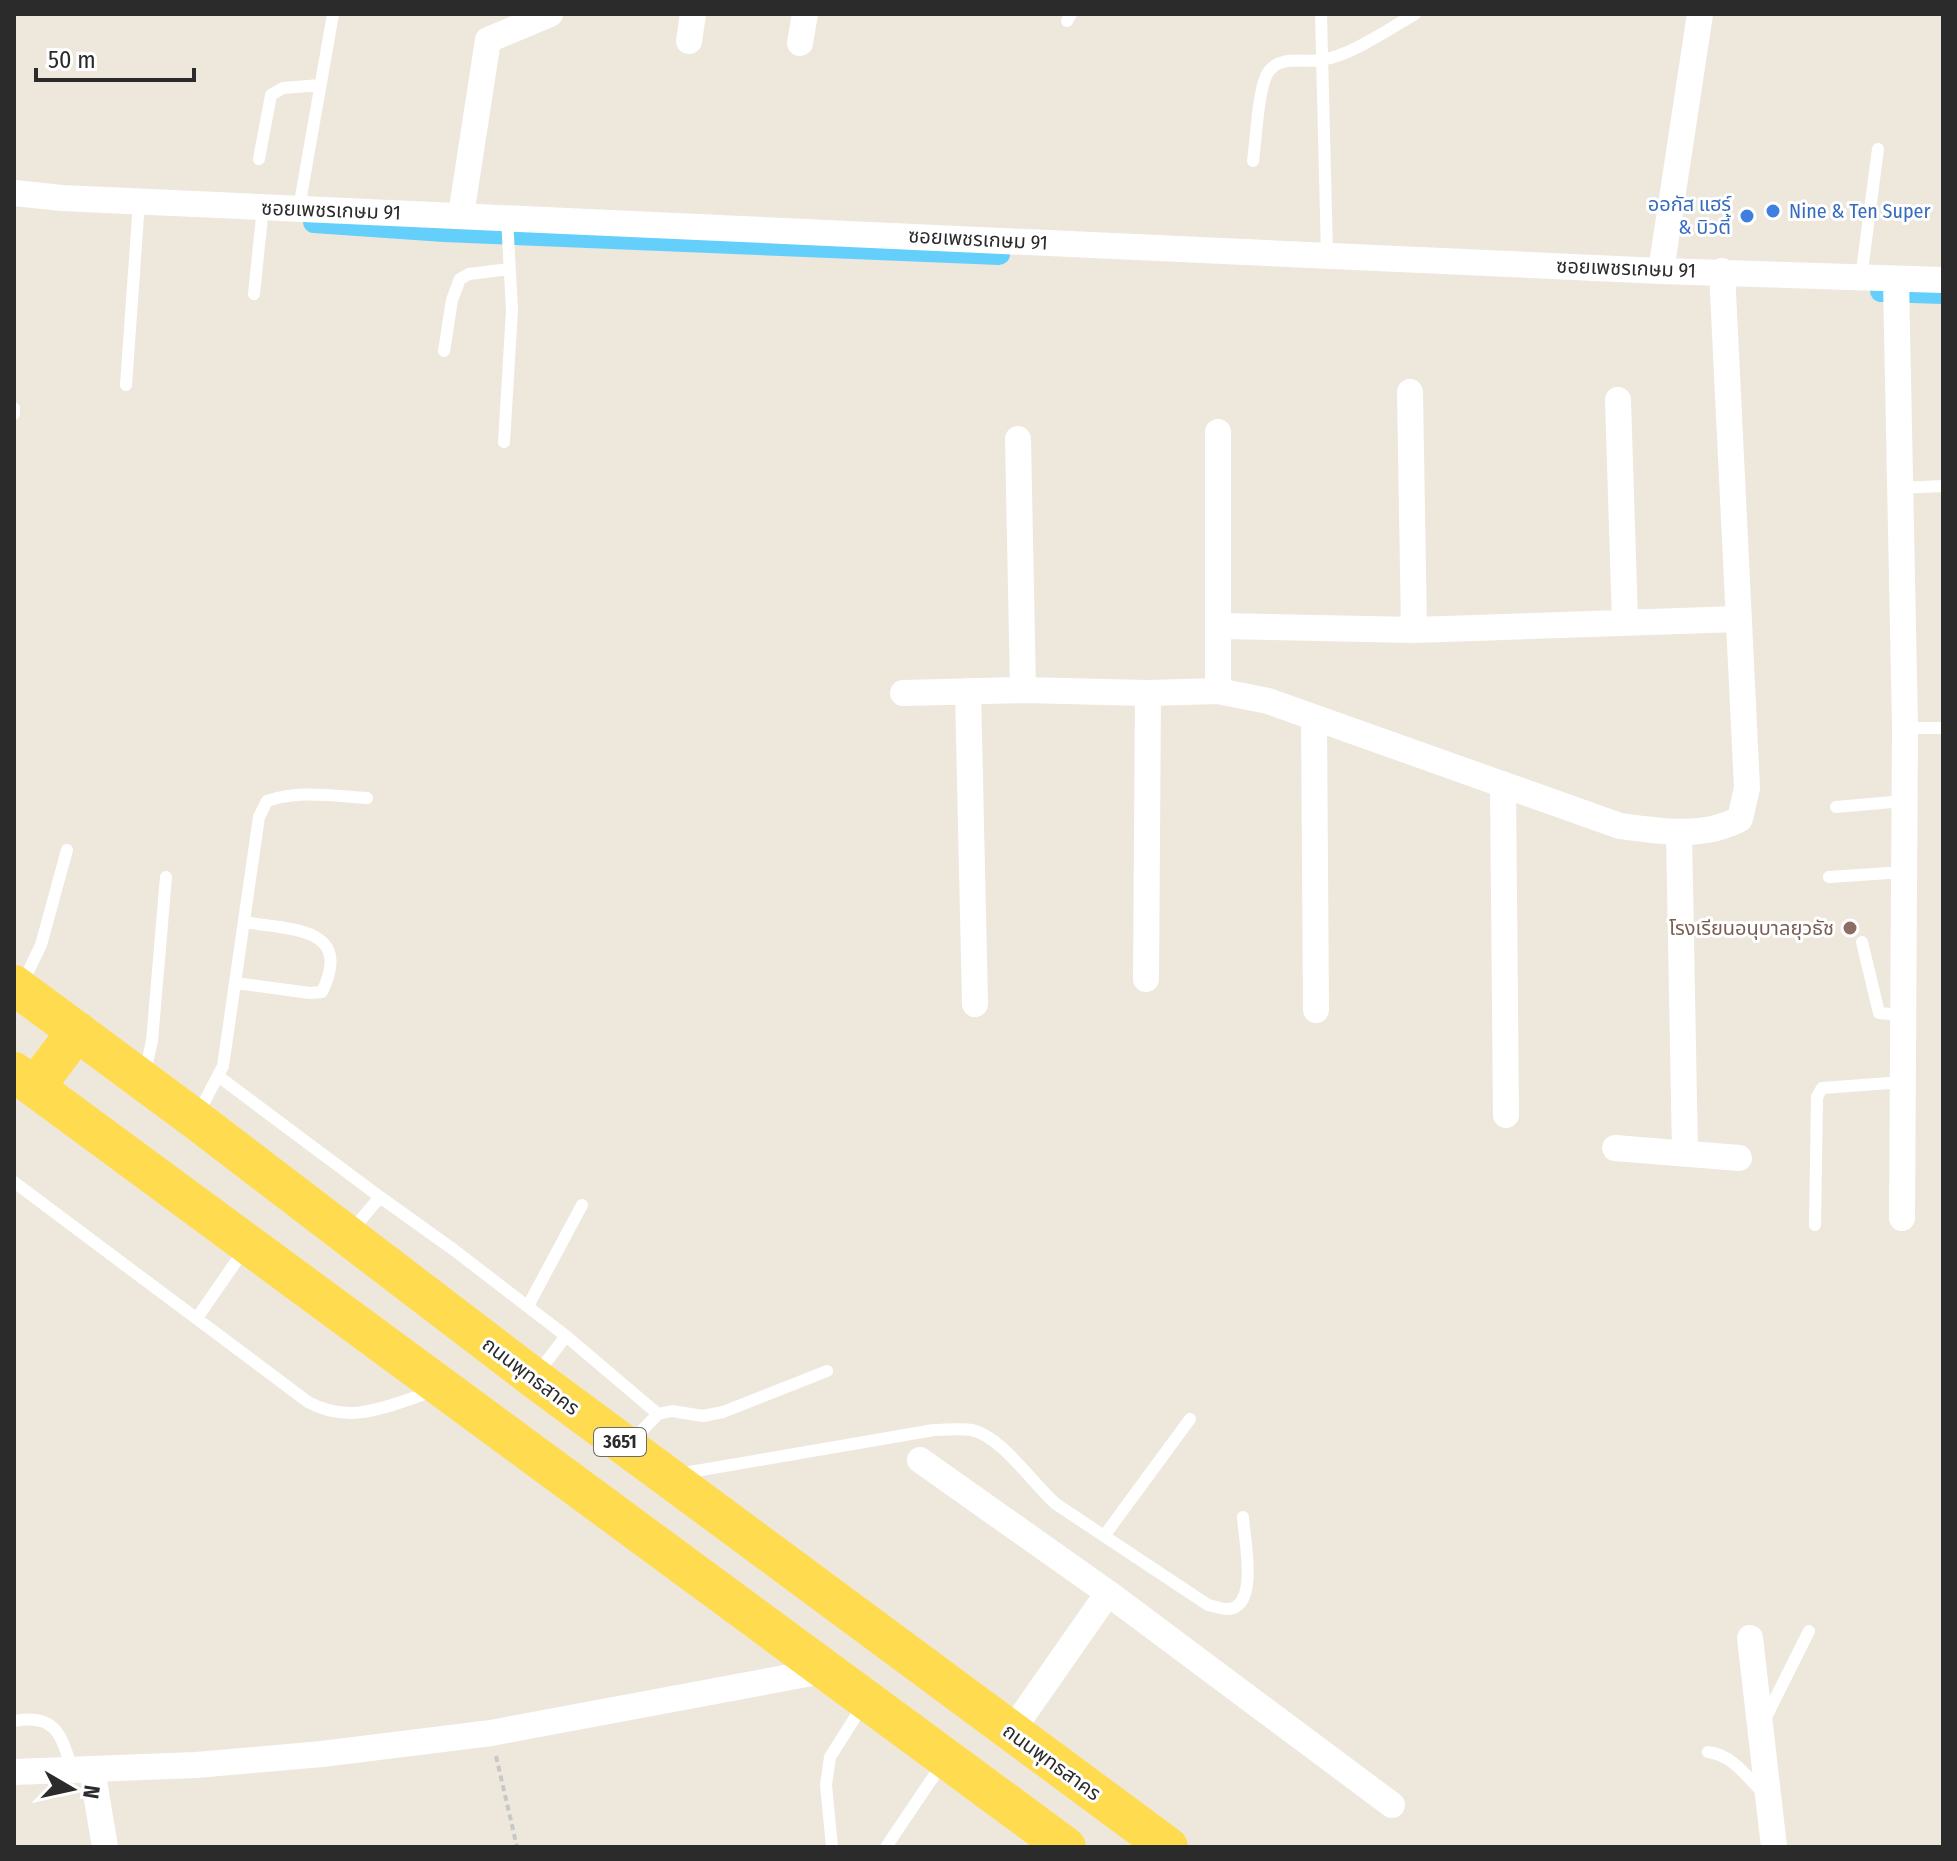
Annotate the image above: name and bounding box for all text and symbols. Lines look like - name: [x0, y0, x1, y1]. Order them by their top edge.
- scale bar: [36, 32, 194, 82]
- text: 50 m: [48, 46, 96, 74]
- place label: ออกัส แฮร์ & บิวตี้: [1648, 192, 1732, 239]
- street label: ซอยเพชรเกษม 91: [261, 196, 401, 224]
- place label: Nine & Ten Super: [1789, 199, 1930, 223]
- marker: Nine & Ten Super: [1764, 202, 1782, 220]
- marker: ออกัส แฮร์ & บิวตี้: [1738, 207, 1756, 225]
- street label: ซอยเพชรเกษม 91: [908, 223, 1048, 255]
- street label: ซอยเพชรเกษม 91: [1556, 254, 1696, 282]
- place label: โรงเรียนอนุบาลยุวธัช: [1669, 916, 1834, 940]
- marker: โรงเรียนอนุบาลยุวธัช: [1841, 919, 1859, 937]
- street label: ถนนพุทธสาคร: [478, 1332, 584, 1420]
- road number: 3651: [594, 1428, 646, 1456]
- street label: ถนนพุทธสาคร: [998, 1718, 1106, 1806]
- north arrow: [32, 1749, 112, 1829]
- text: N: [77, 1783, 106, 1801]

